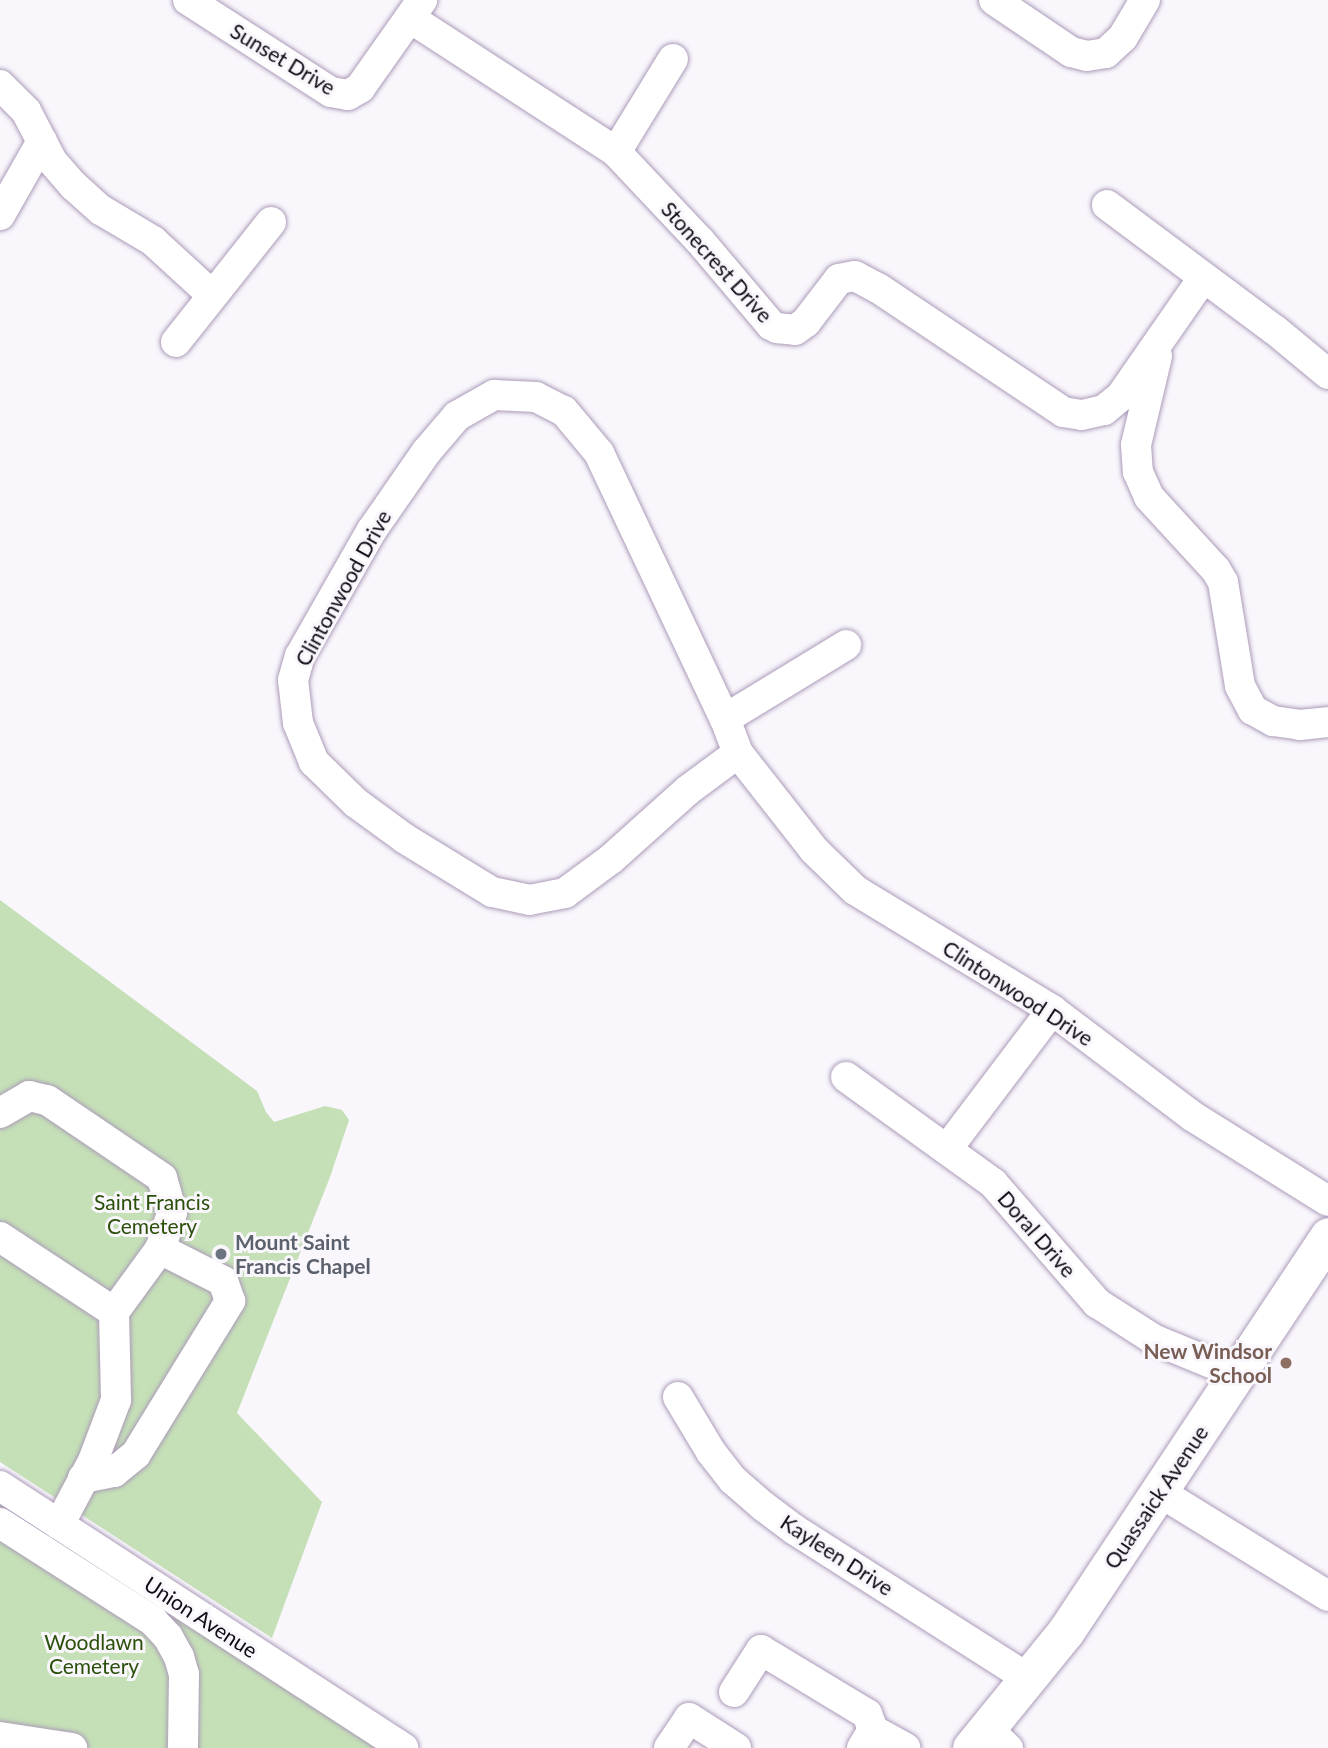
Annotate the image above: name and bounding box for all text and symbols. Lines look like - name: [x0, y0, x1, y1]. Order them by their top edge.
- street label: Sunset Drive: [226, 18, 340, 100]
- street label: Stonecrest Drive: [656, 197, 778, 327]
- street label: Clintonwood Drive: [290, 506, 396, 670]
- street label: Clintonwood Drive: [938, 935, 1098, 1051]
- street label: Doral Drive: [993, 1186, 1081, 1282]
- park label: Saint Francis Cemetery: [94, 1189, 210, 1239]
- place label: Mount Saint Francis Chapel: [235, 1229, 371, 1279]
- marker: Mount Saint Francis Chapel: [213, 1246, 229, 1262]
- place label: New Windsor School: [1143, 1338, 1272, 1388]
- marker: New Windsor School: [1278, 1355, 1294, 1371]
- street label: Quassaick Avenue: [1099, 1420, 1213, 1574]
- street label: Kayleen Drive: [776, 1509, 898, 1601]
- street label: Union Avenue: [139, 1571, 263, 1663]
- park label: Woodlawn Cemetery: [44, 1629, 144, 1679]

